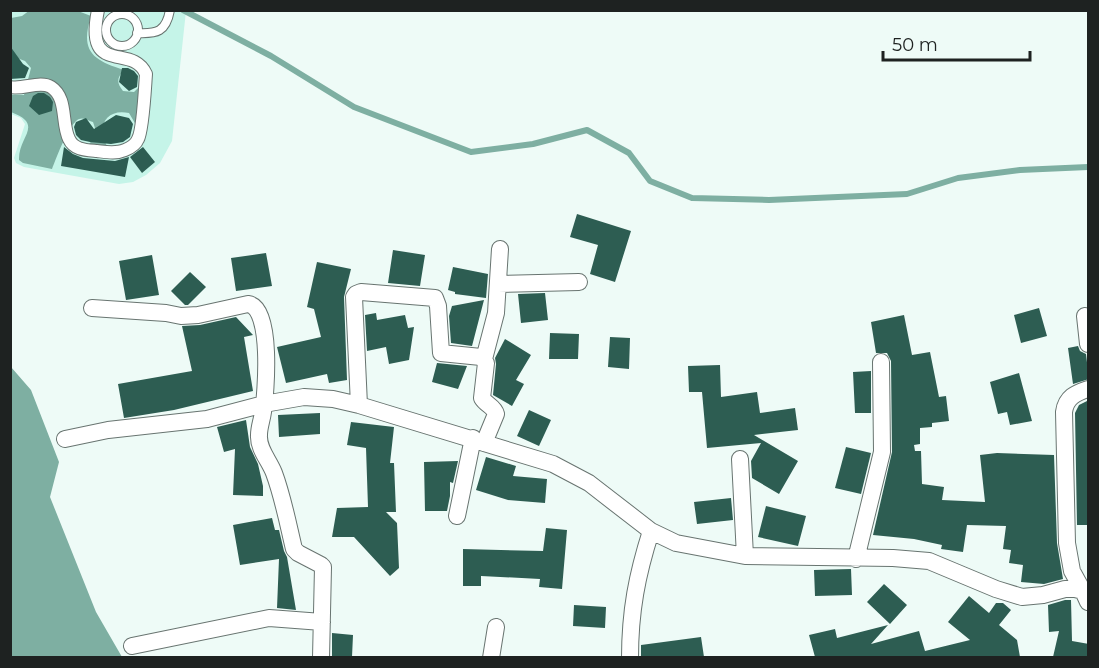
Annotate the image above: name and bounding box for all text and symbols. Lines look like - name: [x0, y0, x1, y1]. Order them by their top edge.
- scale bar: [883, 24, 1030, 62]
- text: 50 m: [892, 34, 938, 56]

